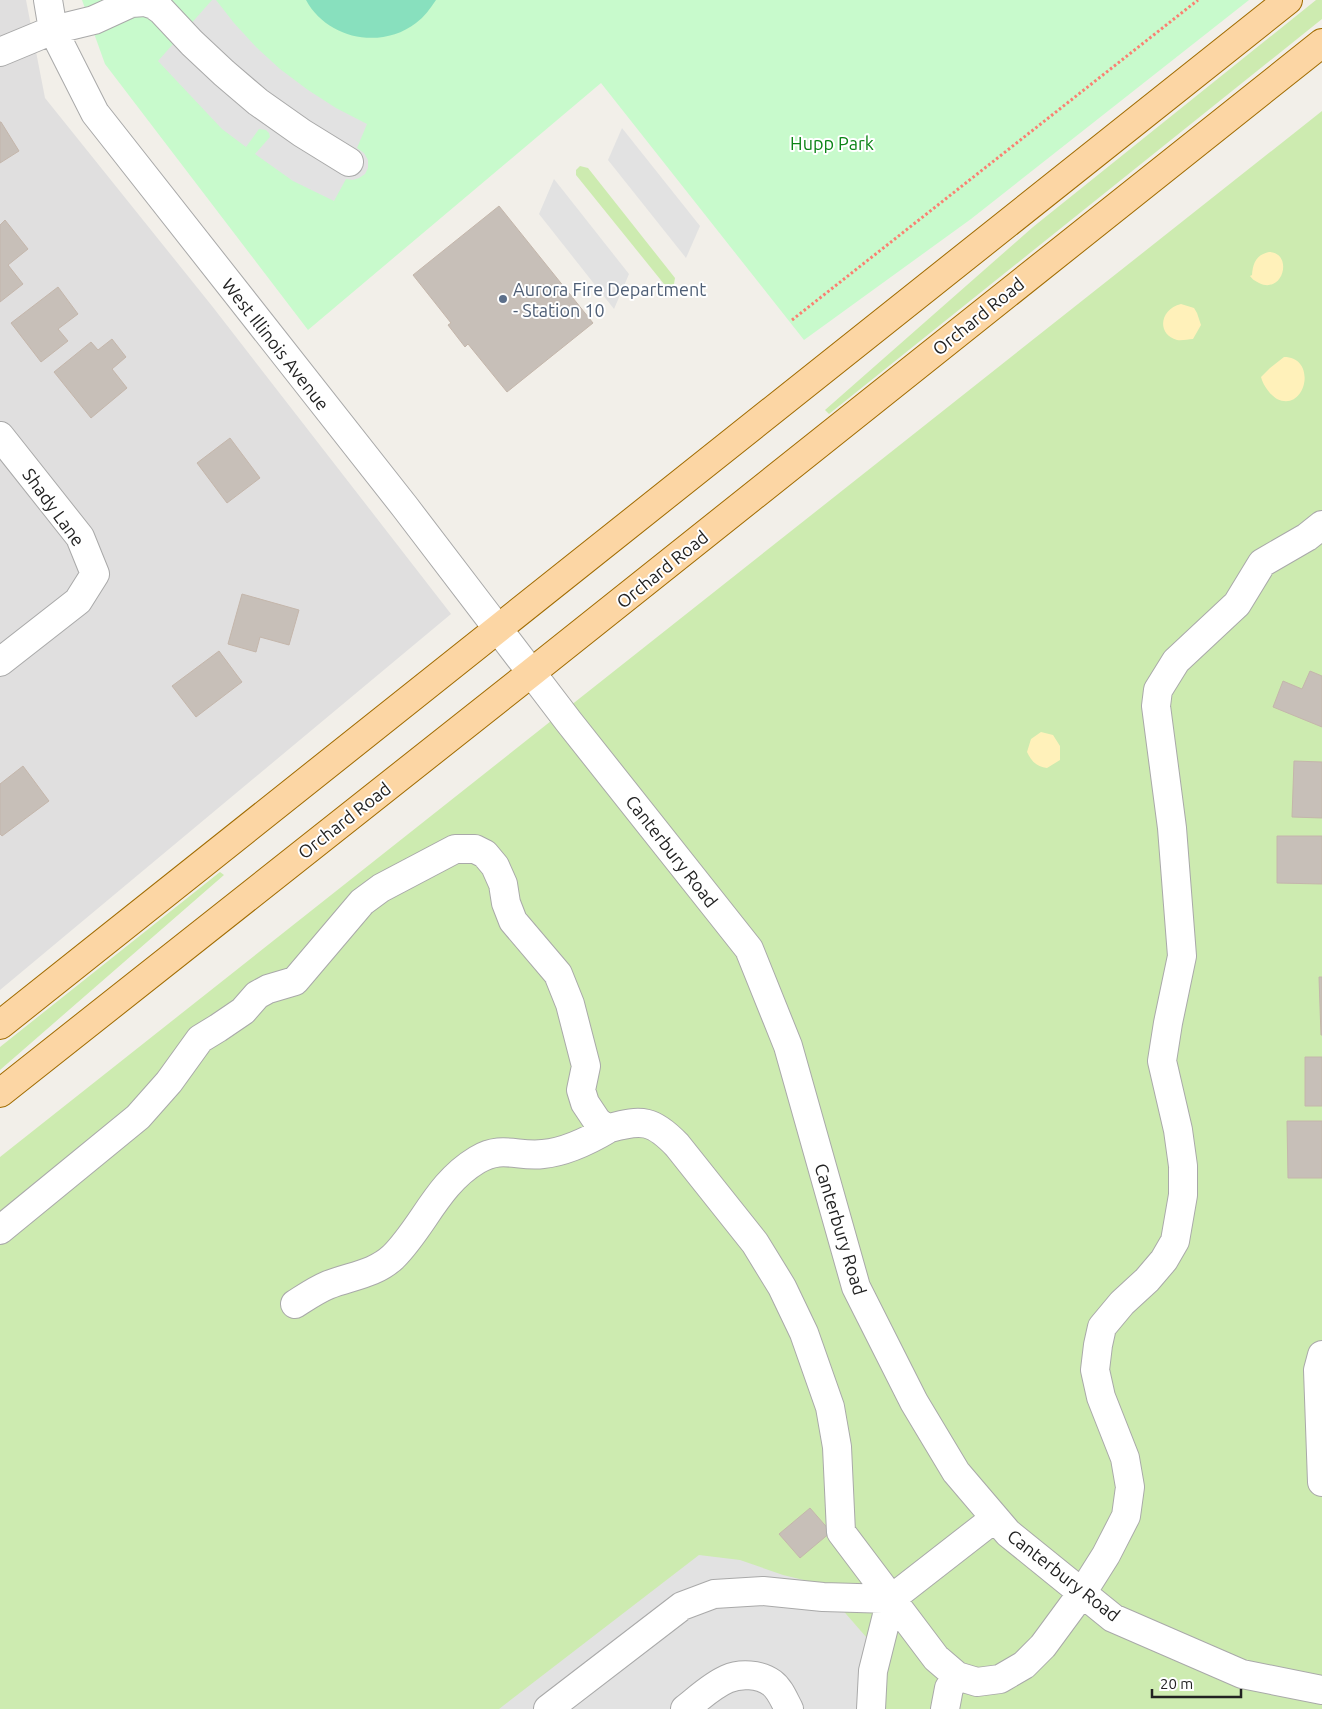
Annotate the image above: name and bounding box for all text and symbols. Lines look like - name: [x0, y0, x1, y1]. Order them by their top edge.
- park label: Hupp Park: [790, 133, 874, 153]
- street label: Orchard Road: [928, 273, 1028, 359]
- street label: West Illinois Avenue: [218, 274, 334, 414]
- place label: Aurora Fire Department - Station 10: [513, 279, 706, 320]
- marker: Aurora Fire Department - Station 10: [497, 293, 509, 305]
- street label: Shady Lane: [19, 464, 89, 550]
- street label: Orchard Road: [612, 526, 712, 612]
- street label: Orchard Road: [294, 778, 394, 862]
- street label: Canterbury Road: [622, 791, 722, 911]
- street label: Canterbury Road: [811, 1161, 871, 1297]
- street label: Canterbury Road: [1004, 1525, 1124, 1625]
- scale bar: [1152, 1666, 1241, 1698]
- text: 20 m: [1160, 1675, 1193, 1692]

